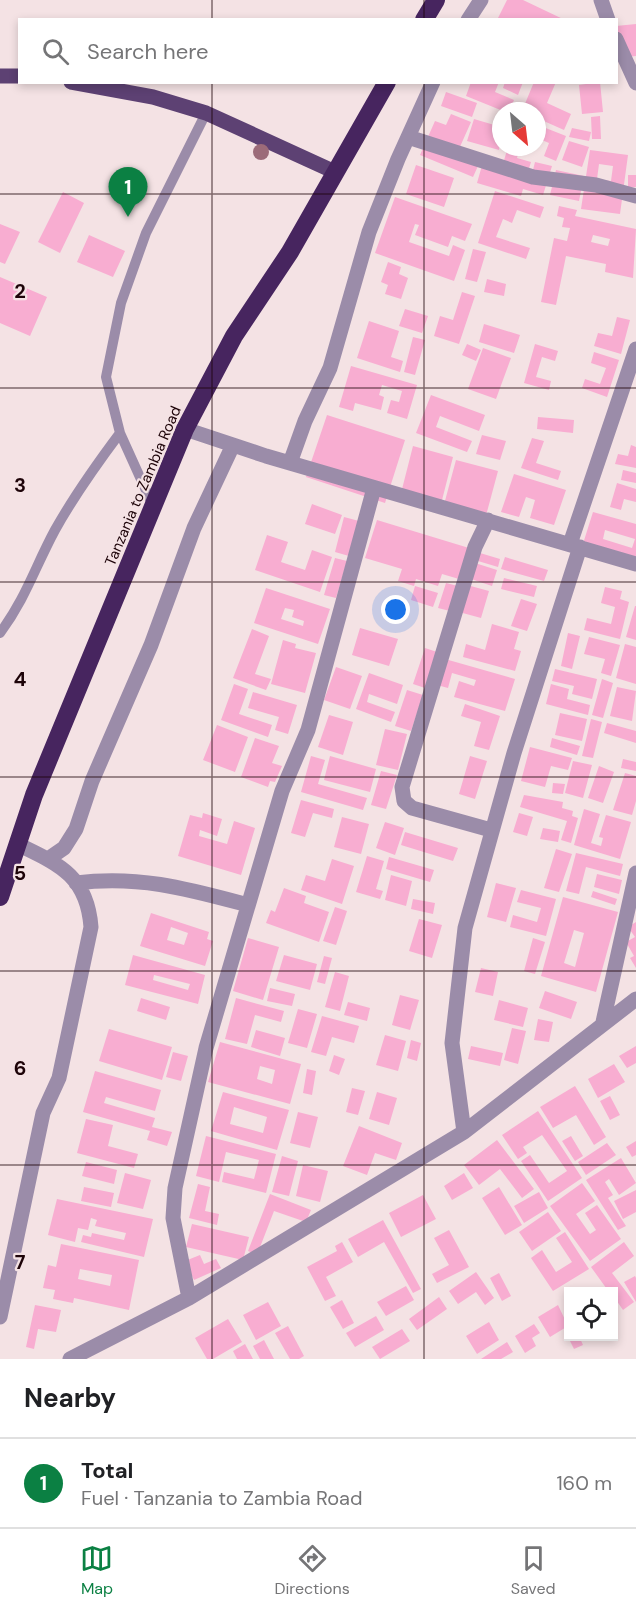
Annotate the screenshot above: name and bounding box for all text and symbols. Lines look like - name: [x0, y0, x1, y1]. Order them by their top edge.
- search box: [18, 18, 618, 84]
- icon: search: [39, 35, 72, 68]
- text: Search here: [87, 37, 208, 66]
- north arrow: [492, 102, 546, 156]
- pin: 1: [108, 168, 148, 217]
- text: 2: [14, 278, 26, 304]
- street label: Tanzania to Zambia Road: [100, 403, 186, 569]
- text: 3: [14, 472, 26, 498]
- your location: [381, 595, 410, 624]
- text: 4: [14, 666, 27, 692]
- text: 5: [14, 860, 26, 886]
- text: 6: [14, 1055, 26, 1081]
- text: 7: [15, 1249, 26, 1275]
- map controls: [564, 1287, 618, 1341]
- button: locate: [564, 1287, 618, 1341]
- text: Nearby: [24, 1381, 116, 1415]
- text: Total: [81, 1456, 133, 1485]
- text: 1: [40, 1470, 47, 1496]
- text: 160 m: [556, 1470, 612, 1496]
- text: Fuel · Tanzania to Zambia Road: [81, 1485, 363, 1511]
- tab: Map: [80, 1542, 113, 1599]
- tab: Directions: [274, 1542, 350, 1599]
- tab: Saved: [511, 1542, 556, 1599]

